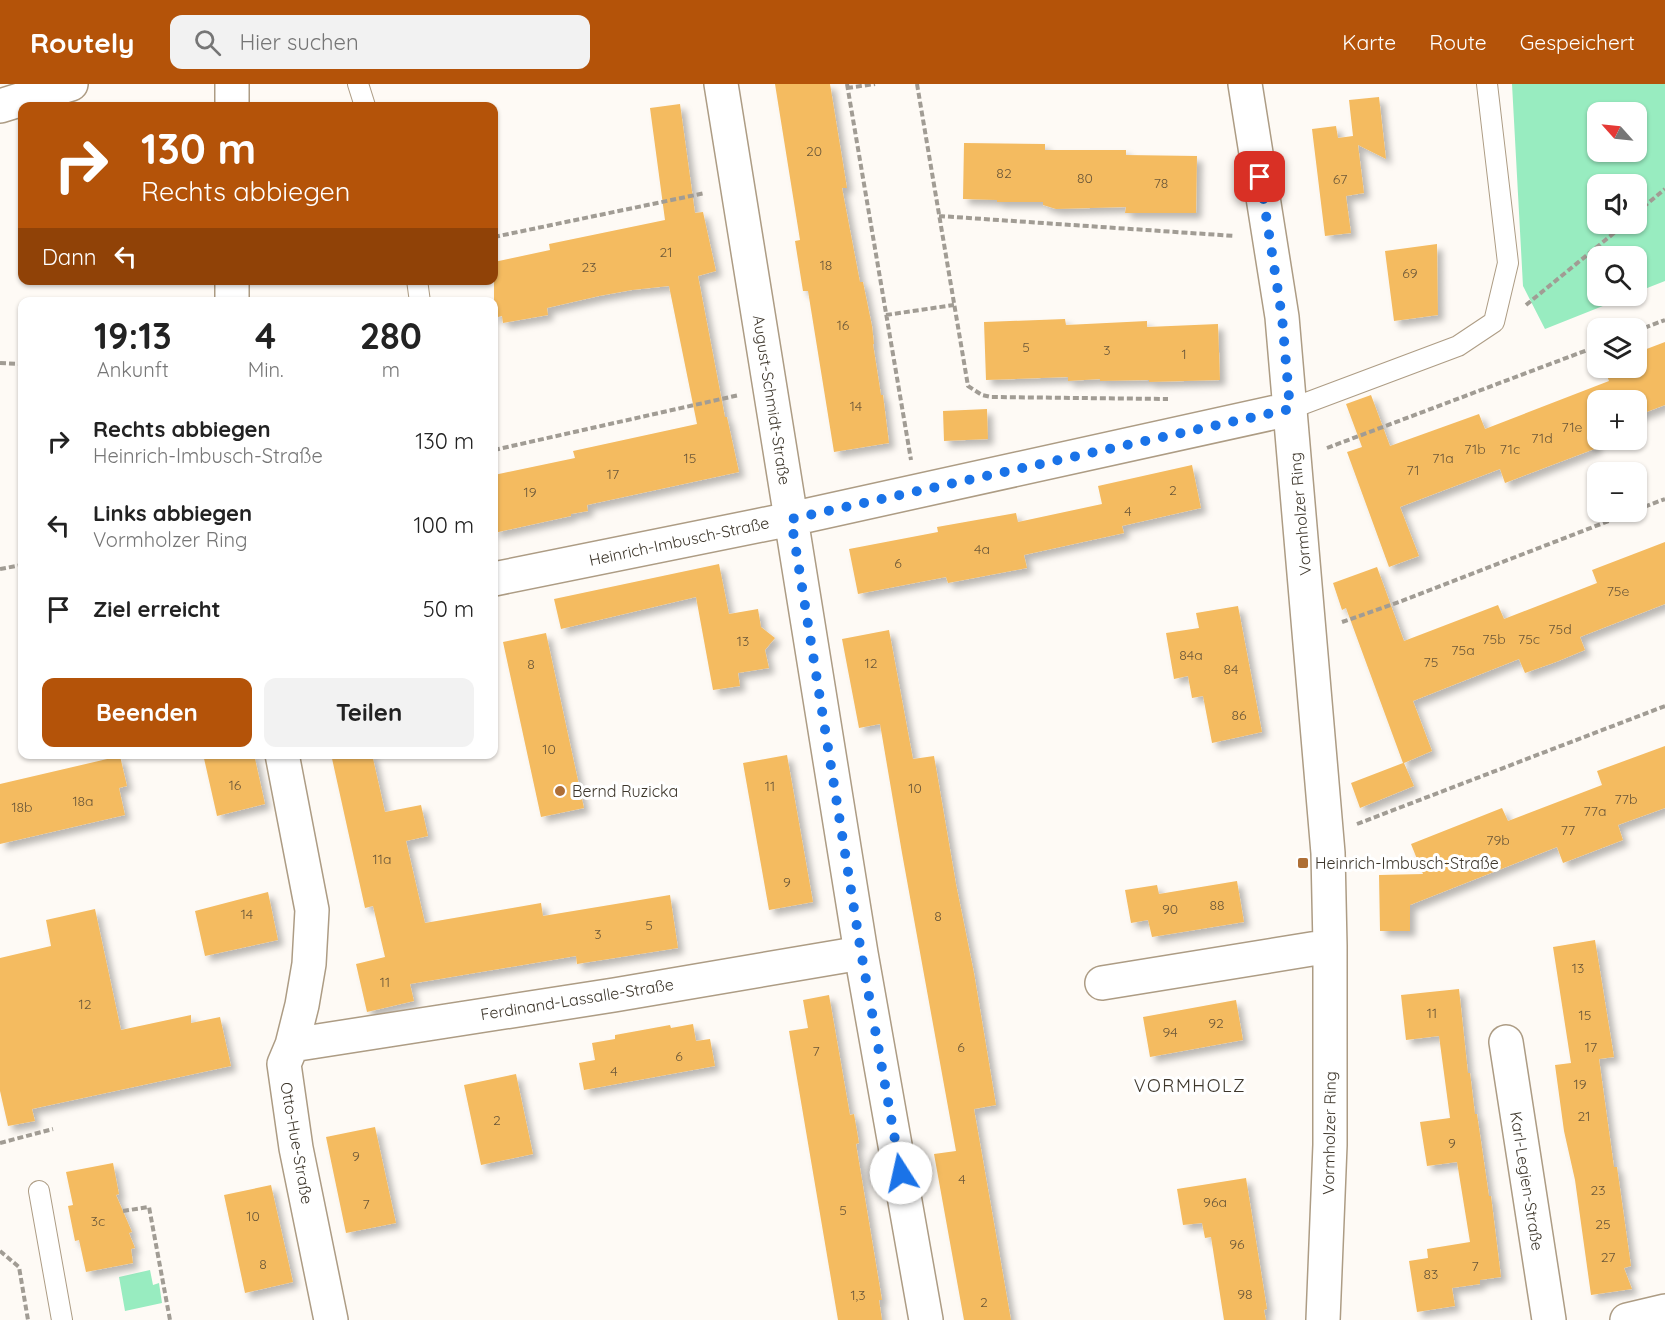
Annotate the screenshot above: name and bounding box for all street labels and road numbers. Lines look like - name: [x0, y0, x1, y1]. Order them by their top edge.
- street label: August-Schmidt-Straße: [749, 314, 795, 486]
- street label: Vormholzer Ring: [1285, 452, 1315, 576]
- street label: Heinrich-Imbusch-Straße: [587, 512, 771, 570]
- street label: Ferdinand-Lassalle-Straße: [479, 974, 675, 1024]
- street label: Vormholzer Ring: [1318, 1071, 1340, 1195]
- street label: Otto-Hue-Straße: [276, 1080, 318, 1206]
- street label: Karl-Legien-Straße: [1506, 1110, 1548, 1252]

